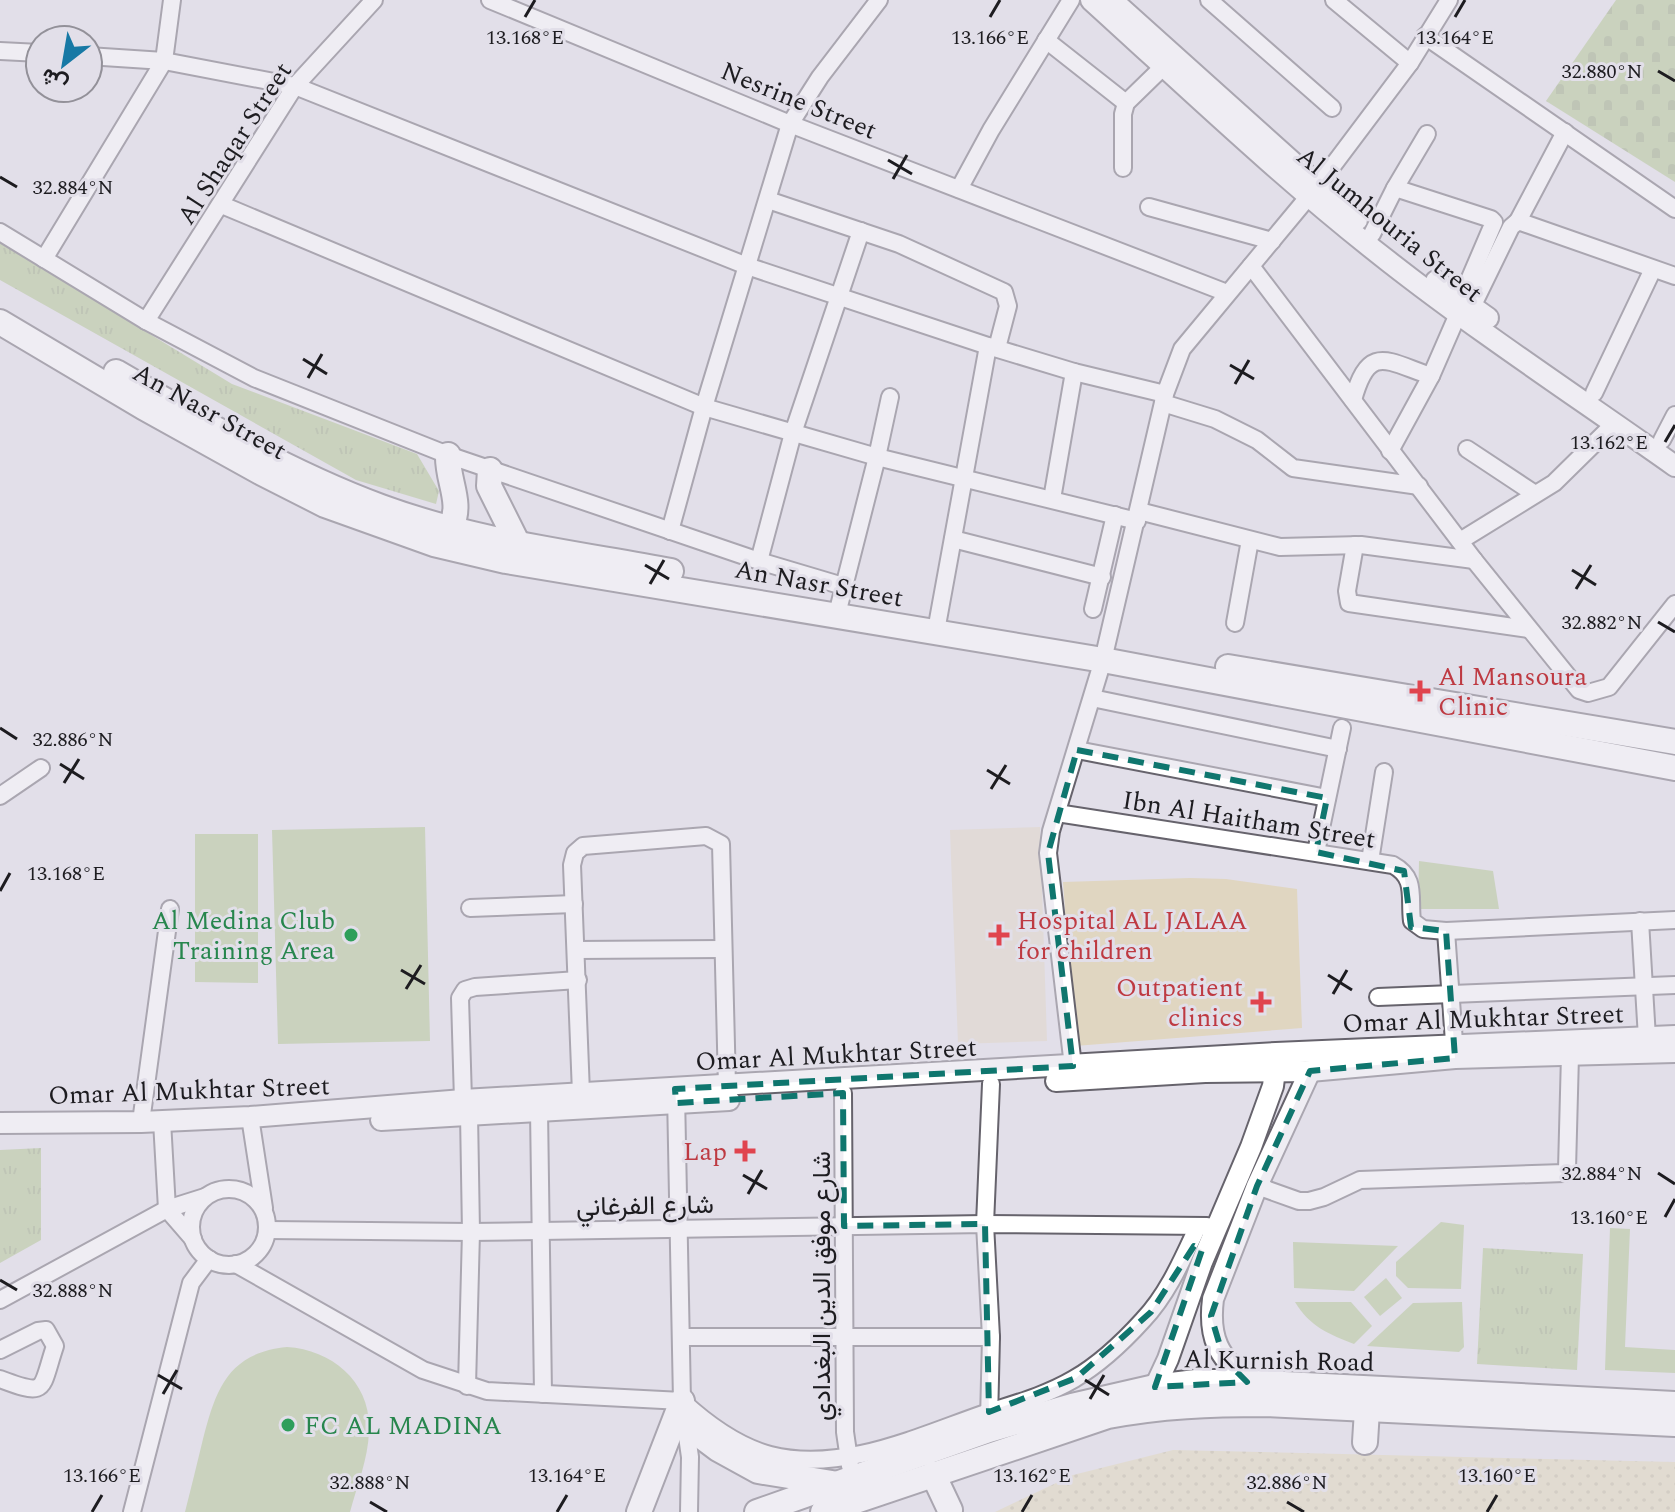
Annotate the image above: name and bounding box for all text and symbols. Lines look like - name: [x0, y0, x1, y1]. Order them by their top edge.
- text: 13.168°E: [486, 23, 564, 53]
- text: 13.166°E: [951, 23, 1029, 53]
- text: 13.164°E: [1416, 23, 1494, 53]
- north arrow: [24, 24, 104, 104]
- street label: Nesrine Street: [714, 51, 883, 150]
- street label: Al Shaqar Street: [167, 54, 303, 233]
- text: 32.880°N: [1562, 57, 1642, 87]
- text: ش: [35, 59, 74, 101]
- street label: Al Jumhouria Street: [1287, 137, 1491, 313]
- text: 32.884°N: [33, 173, 113, 203]
- street label: An Nasr Street: [125, 353, 294, 471]
- text: 13.162°E: [1570, 428, 1648, 458]
- street label: An Nasr Street: [731, 549, 906, 618]
- text: 32.882°N: [1562, 608, 1642, 638]
- place label: Al Mansoura Clinic: [1438, 657, 1588, 727]
- marker: Al Mansoura Clinic: [1409, 680, 1431, 702]
- text: 32.886°N: [33, 725, 113, 755]
- street label: Ibn Al Haitham Street: [1119, 780, 1378, 860]
- text: 13.168°E: [27, 859, 105, 889]
- place label: Al Medina Club Training Area: [152, 901, 335, 971]
- place label: Hospital AL JALAA for children: [1017, 901, 1248, 971]
- marker: Hospital AL JALAA for children: [988, 924, 1010, 946]
- marker: Al Medina Club Training Area: [342, 926, 360, 944]
- place label: Outpatient clinics: [1116, 968, 1243, 1038]
- marker: Outpatient clinics: [1250, 991, 1272, 1013]
- street label: Omar Al Mukhtar Street: [1341, 994, 1625, 1044]
- street label: Omar Al Mukhtar Street: [694, 1028, 978, 1082]
- street label: Omar Al Mukhtar Street: [47, 1066, 331, 1116]
- place label: Lap: [683, 1132, 727, 1172]
- marker: Lap: [734, 1140, 756, 1162]
- street label: شارع موفق الدين البغدادي: [802, 1151, 842, 1421]
- text: 32.884°N: [1562, 1159, 1642, 1189]
- street label: شارع الفرغاني: [576, 1185, 714, 1227]
- text: 13.160°E: [1570, 1203, 1648, 1233]
- text: 32.888°N: [33, 1276, 113, 1306]
- street label: Al Kurnish Road: [1183, 1339, 1375, 1383]
- place label: FC AL MADINA: [304, 1406, 502, 1446]
- marker: FC AL MADINA: [279, 1416, 297, 1434]
- text: 13.166°E: [63, 1461, 141, 1491]
- text: 13.164°E: [528, 1461, 606, 1491]
- text: 13.162°E: [993, 1461, 1071, 1491]
- text: 13.160°E: [1458, 1461, 1536, 1491]
- text: 32.888°N: [330, 1468, 410, 1498]
- text: 32.886°N: [1247, 1468, 1327, 1498]

